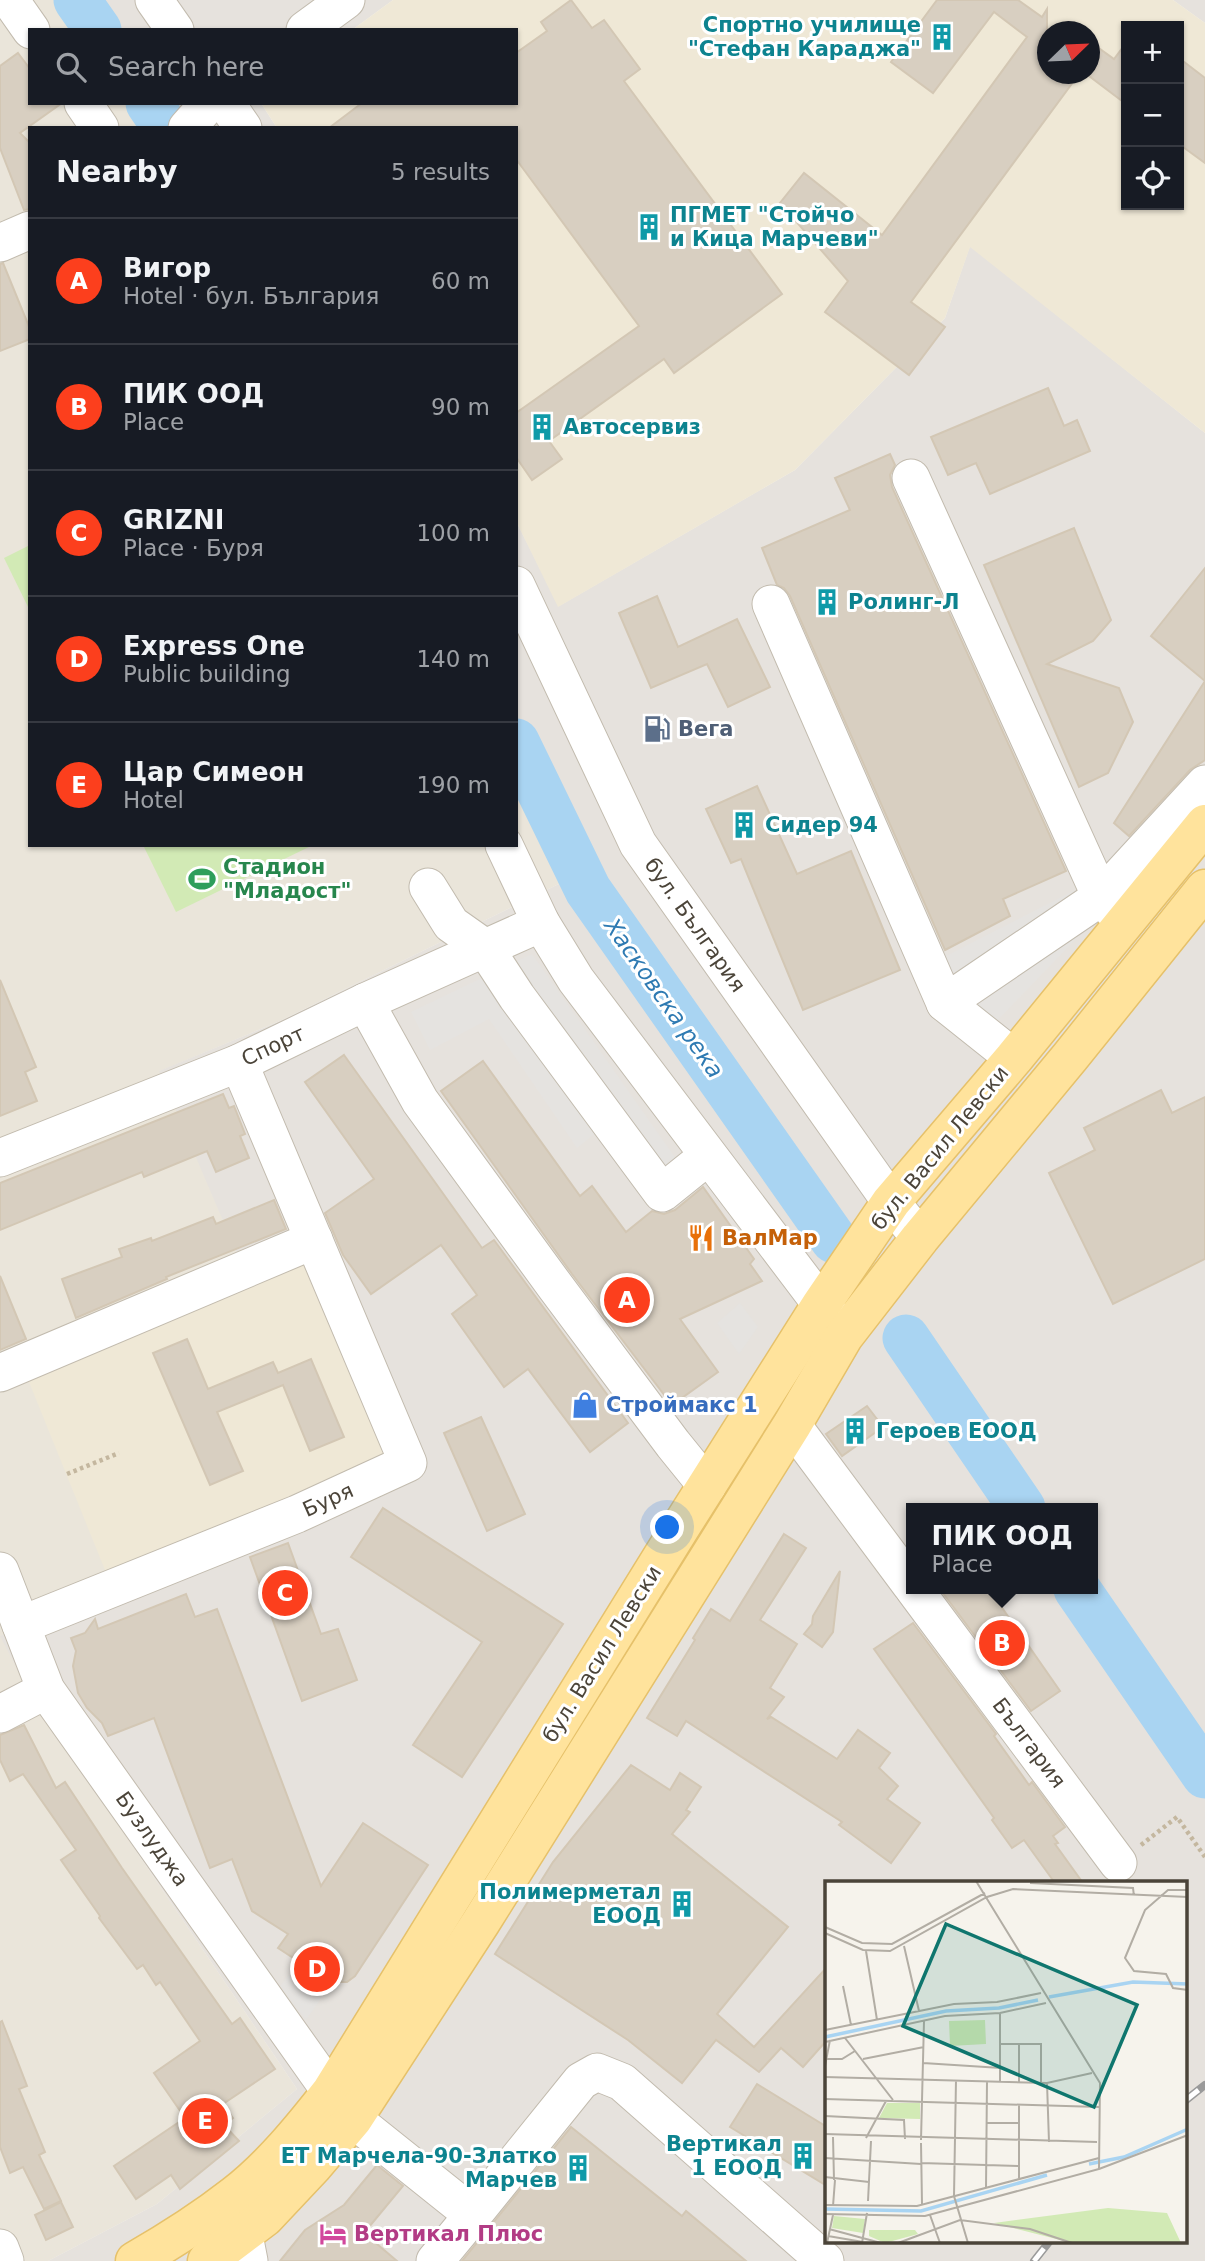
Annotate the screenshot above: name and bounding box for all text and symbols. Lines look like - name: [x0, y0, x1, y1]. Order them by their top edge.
- place label: Спортно училище "Стефан Караджа": [688, 13, 921, 61]
- north arrow: [1037, 21, 1100, 84]
- map controls: [1121, 21, 1184, 210]
- button: +: [1121, 21, 1184, 84]
- building icon: Спортно училище "Стефан Караджа": [927, 22, 957, 52]
- search box: [28, 28, 518, 105]
- icon: search: [52, 48, 90, 86]
- text: Search here: [108, 52, 264, 82]
- button: −: [1121, 84, 1184, 147]
- button: locate: [1121, 147, 1184, 210]
- text: Nearby: [56, 154, 178, 189]
- text: 5 results: [391, 159, 490, 185]
- place label: ПГМЕТ "Стойчо и Кица Марчеви": [670, 203, 879, 251]
- building icon: ПГМЕТ "Стойчо и Кица Марчеви": [634, 212, 664, 242]
- text: Вигор: [123, 253, 211, 283]
- text: A: [70, 268, 88, 294]
- text: 60 m: [431, 268, 490, 294]
- text: Hotel · бул. България: [123, 283, 379, 309]
- text: ПИК ООД: [123, 379, 264, 409]
- text: B: [70, 394, 88, 420]
- text: 90 m: [431, 394, 490, 420]
- text: Place: [123, 409, 184, 435]
- building icon: Автосервиз: [527, 412, 557, 442]
- place label: Автосервиз: [563, 415, 701, 439]
- text: GRIZNI: [123, 505, 224, 535]
- text: C: [71, 520, 87, 546]
- text: 100 m: [416, 520, 490, 546]
- text: Place · Буря: [123, 535, 264, 561]
- building icon: Ролинг-Л: [812, 587, 842, 617]
- place label: Ролинг-Л: [848, 590, 960, 614]
- text: Express One: [123, 631, 305, 661]
- text: D: [69, 646, 89, 672]
- text: 140 m: [416, 646, 490, 672]
- text: Public building: [123, 661, 291, 687]
- fuel station icon: Вега: [642, 714, 672, 744]
- place label: Вега: [678, 717, 733, 741]
- text: Цар Симеон: [123, 757, 304, 787]
- text: E: [71, 772, 87, 798]
- text: 190 m: [416, 772, 490, 798]
- text: Hotel: [123, 787, 184, 813]
- building icon: Сидер 94: [729, 810, 759, 840]
- place label: Сидер 94: [765, 813, 878, 837]
- street label: бул. България: [640, 853, 750, 997]
- place label: Стадион "Младост": [223, 855, 351, 903]
- sports icon: Стадион "Младост": [187, 864, 217, 894]
- water label: Хасковска река: [599, 912, 729, 1083]
- street label: Спорт: [238, 1021, 308, 1071]
- street label: бул. Васил Левски: [867, 1061, 1013, 1235]
- restaurant icon: ВалМар: [686, 1223, 716, 1253]
- place label: ВалМар: [722, 1226, 818, 1250]
- pin: A: [604, 1274, 650, 1326]
- shop icon: Строймакс 1: [570, 1390, 600, 1420]
- place label: Строймакс 1: [606, 1393, 758, 1417]
- building icon: Героев ЕООД: [840, 1416, 870, 1446]
- place label: Героев ЕООД: [876, 1419, 1037, 1443]
- street label: Буря: [299, 1478, 357, 1522]
- popup: [906, 1503, 1098, 1594]
- your location: [650, 1510, 684, 1544]
- text: ПИК ООД: [931, 1521, 1073, 1551]
- text: Place: [931, 1551, 993, 1577]
- street label: бул. Васил Левски: [538, 1561, 666, 1747]
- pin: C: [262, 1567, 308, 1619]
- pin: B: [979, 1617, 1025, 1669]
- street label: България: [987, 1693, 1071, 1793]
- street label: Бузлуджа: [111, 1787, 193, 1891]
- place label: Полимерметал ЕООД: [479, 1880, 661, 1928]
- inset map: [825, 1881, 1188, 2244]
- building icon: Полимерметал ЕООД: [667, 1889, 697, 1919]
- pin: D: [294, 1943, 340, 1995]
- pin: E: [182, 2095, 228, 2147]
- place label: Вертикал 1 ЕООД: [666, 2132, 782, 2180]
- building icon: Вертикал 1 ЕООД: [788, 2141, 818, 2171]
- place label: ЕТ Марчела-90-Златко Марчев: [281, 2144, 557, 2192]
- building icon: ЕТ Марчела-90-Златко Марчев: [563, 2153, 593, 2183]
- hotel icon: Вертикал Плюс: [318, 2219, 348, 2249]
- place label: Вертикал Плюс: [354, 2222, 543, 2246]

